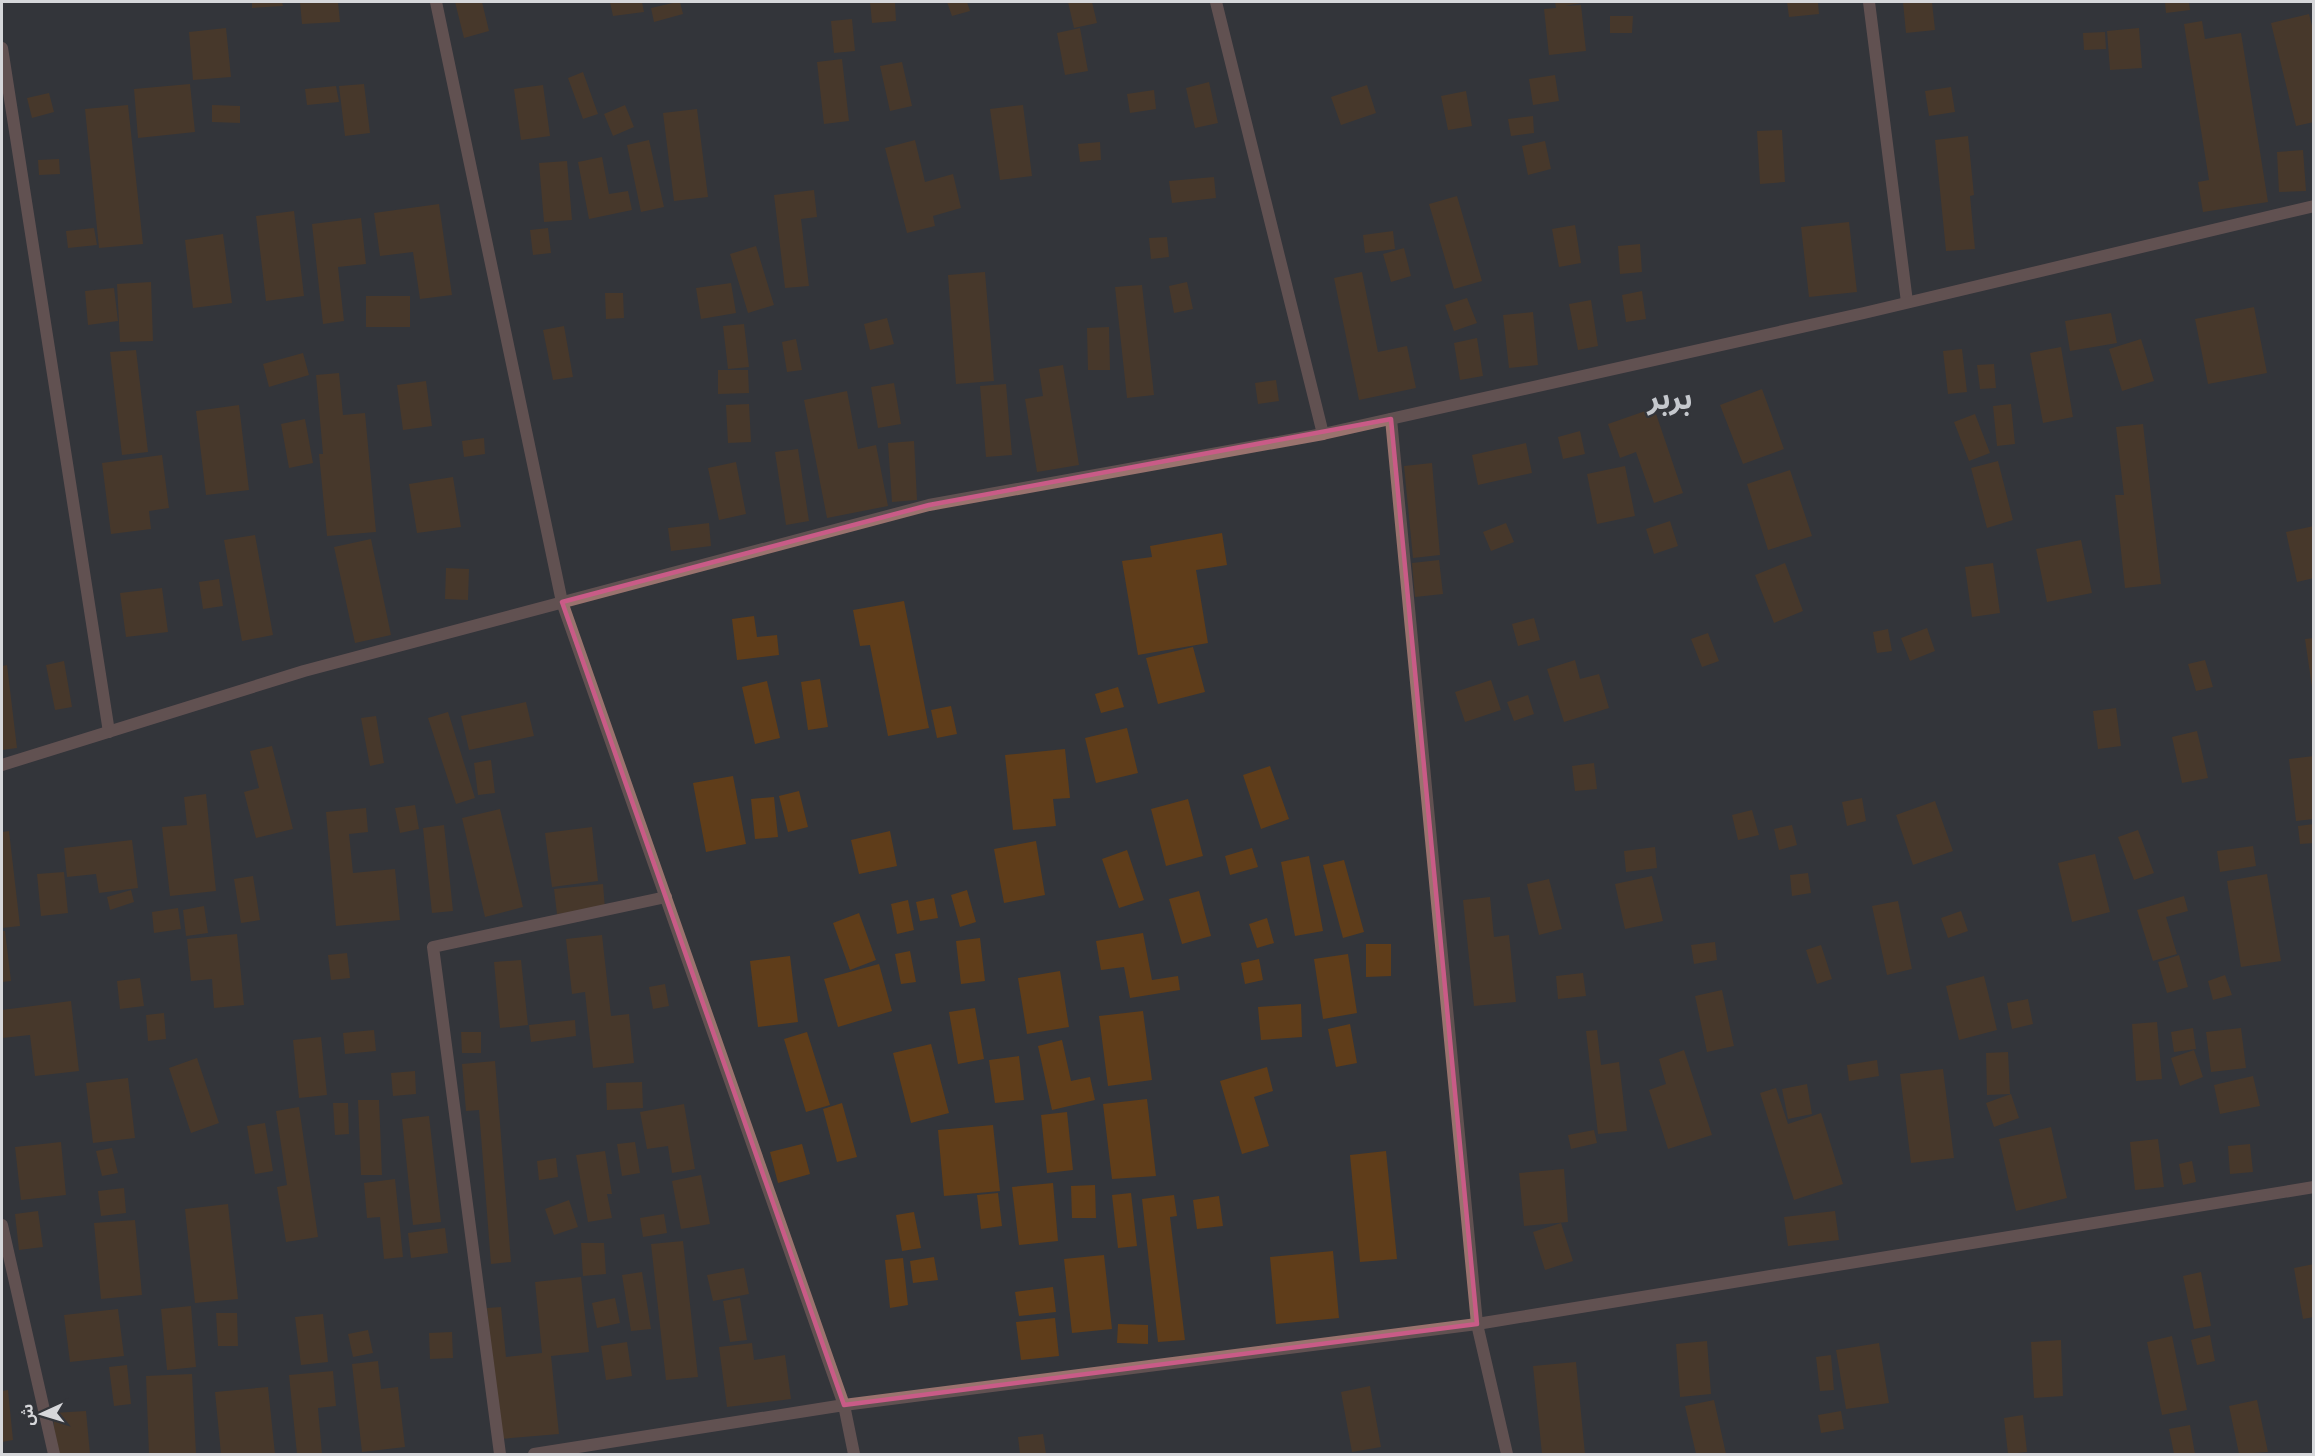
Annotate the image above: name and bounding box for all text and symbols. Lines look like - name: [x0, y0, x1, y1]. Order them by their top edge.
- district label: بربر: [1645, 378, 1693, 418]
- north arrow: [12, 1384, 72, 1444]
- text: ش: [15, 1403, 39, 1427]

